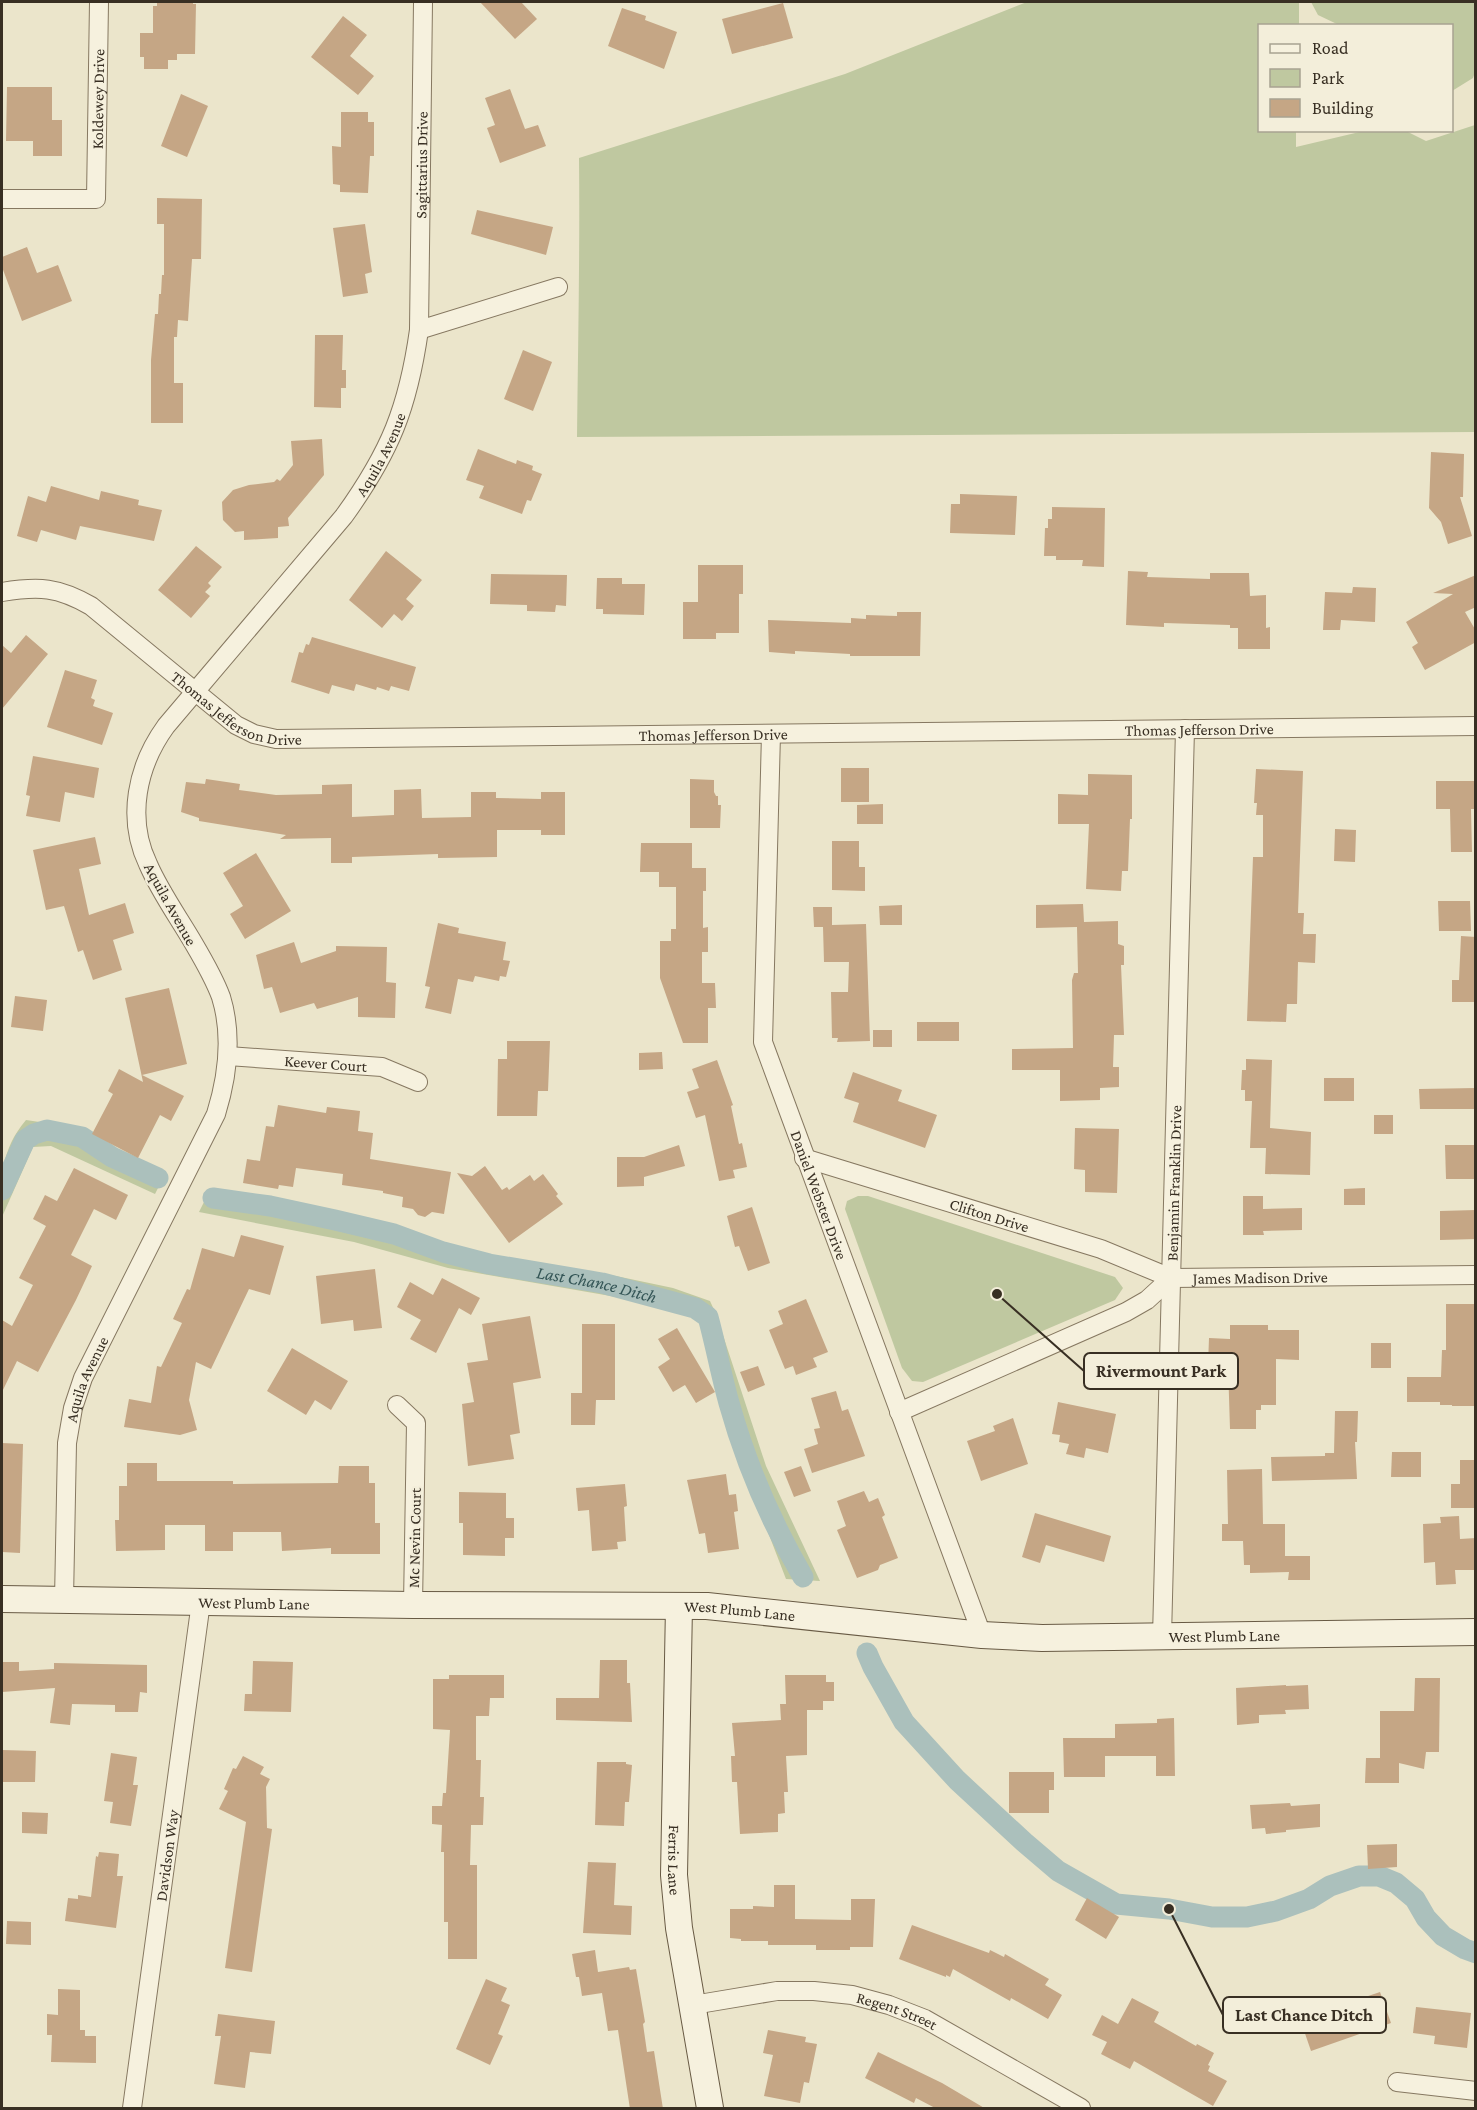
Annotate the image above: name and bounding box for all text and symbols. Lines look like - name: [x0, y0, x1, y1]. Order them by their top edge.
- legend: [1258, 24, 1453, 132]
- text: Road: [1312, 38, 1349, 58]
- street label: Koldewey Drive: [89, 49, 108, 149]
- text: Park: [1312, 68, 1344, 88]
- text: Building: [1312, 98, 1374, 118]
- street label: Sagittarius Drive: [412, 111, 431, 219]
- street label: Aquila Avenue: [352, 410, 409, 499]
- street label: Thomas Jefferson Drive: [168, 668, 302, 748]
- street label: Thomas Jefferson Drive: [1125, 720, 1274, 739]
- street label: Thomas Jefferson Drive: [639, 725, 788, 744]
- street label: Aquila Avenue: [140, 860, 200, 949]
- street label: Keever Court: [284, 1052, 368, 1075]
- street label: Benjamin Franklin Drive: [1164, 1105, 1184, 1261]
- street label: Daniel Webster Drive: [787, 1128, 851, 1262]
- street label: Clifton Drive: [948, 1195, 1031, 1235]
- water label: Last Chance Ditch: [535, 1262, 659, 1307]
- street label: James Madison Drive: [1191, 1268, 1328, 1288]
- street label: Aquila Avenue: [63, 1334, 112, 1424]
- callout: Rivermount Park: [1084, 1353, 1238, 1389]
- text: Rivermount Park: [1096, 1361, 1227, 1381]
- street label: Mc Nevin Court: [405, 1487, 424, 1588]
- street label: West Plumb Lane: [198, 1594, 310, 1612]
- street label: West Plumb Lane: [684, 1598, 796, 1624]
- street label: West Plumb Lane: [1169, 1627, 1280, 1645]
- street label: Davidson Way: [152, 1808, 183, 1902]
- street label: Ferris Lane: [665, 1825, 684, 1896]
- street label: Regent Street: [855, 1989, 941, 2034]
- callout: Last Chance Ditch: [1223, 1997, 1386, 2033]
- text: Last Chance Ditch: [1235, 2005, 1374, 2025]

